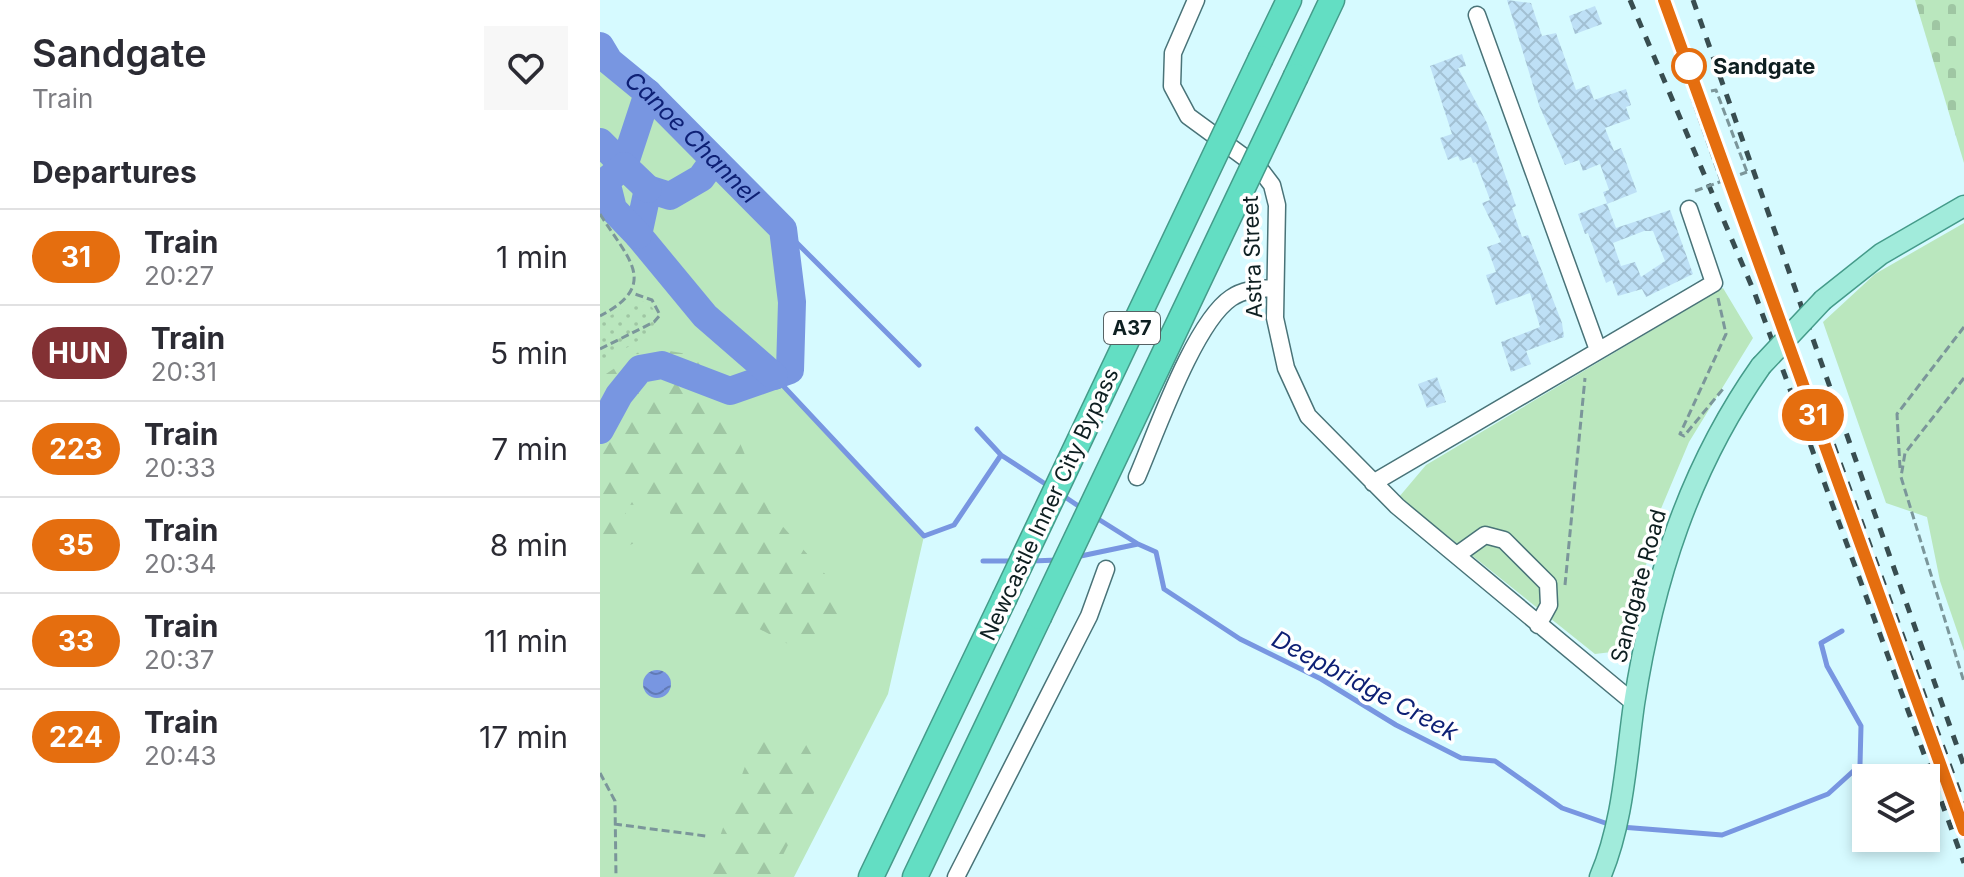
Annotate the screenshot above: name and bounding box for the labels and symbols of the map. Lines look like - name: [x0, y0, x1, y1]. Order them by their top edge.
- marker: Sandgate: [1672, 49, 1706, 83]
- place label: Sandgate: [1713, 53, 1815, 79]
- water label: Canoe Channel: [619, 65, 764, 209]
- street label: Astra Street: [1237, 195, 1267, 319]
- road number: A37: [1104, 312, 1160, 344]
- street label: Newcastle Inner City Bypass: [974, 364, 1124, 644]
- line badge: 31: [1777, 389, 1849, 441]
- street label: Sandgate Road: [1605, 506, 1671, 666]
- water label: Deepbridge Creek: [1267, 624, 1464, 747]

